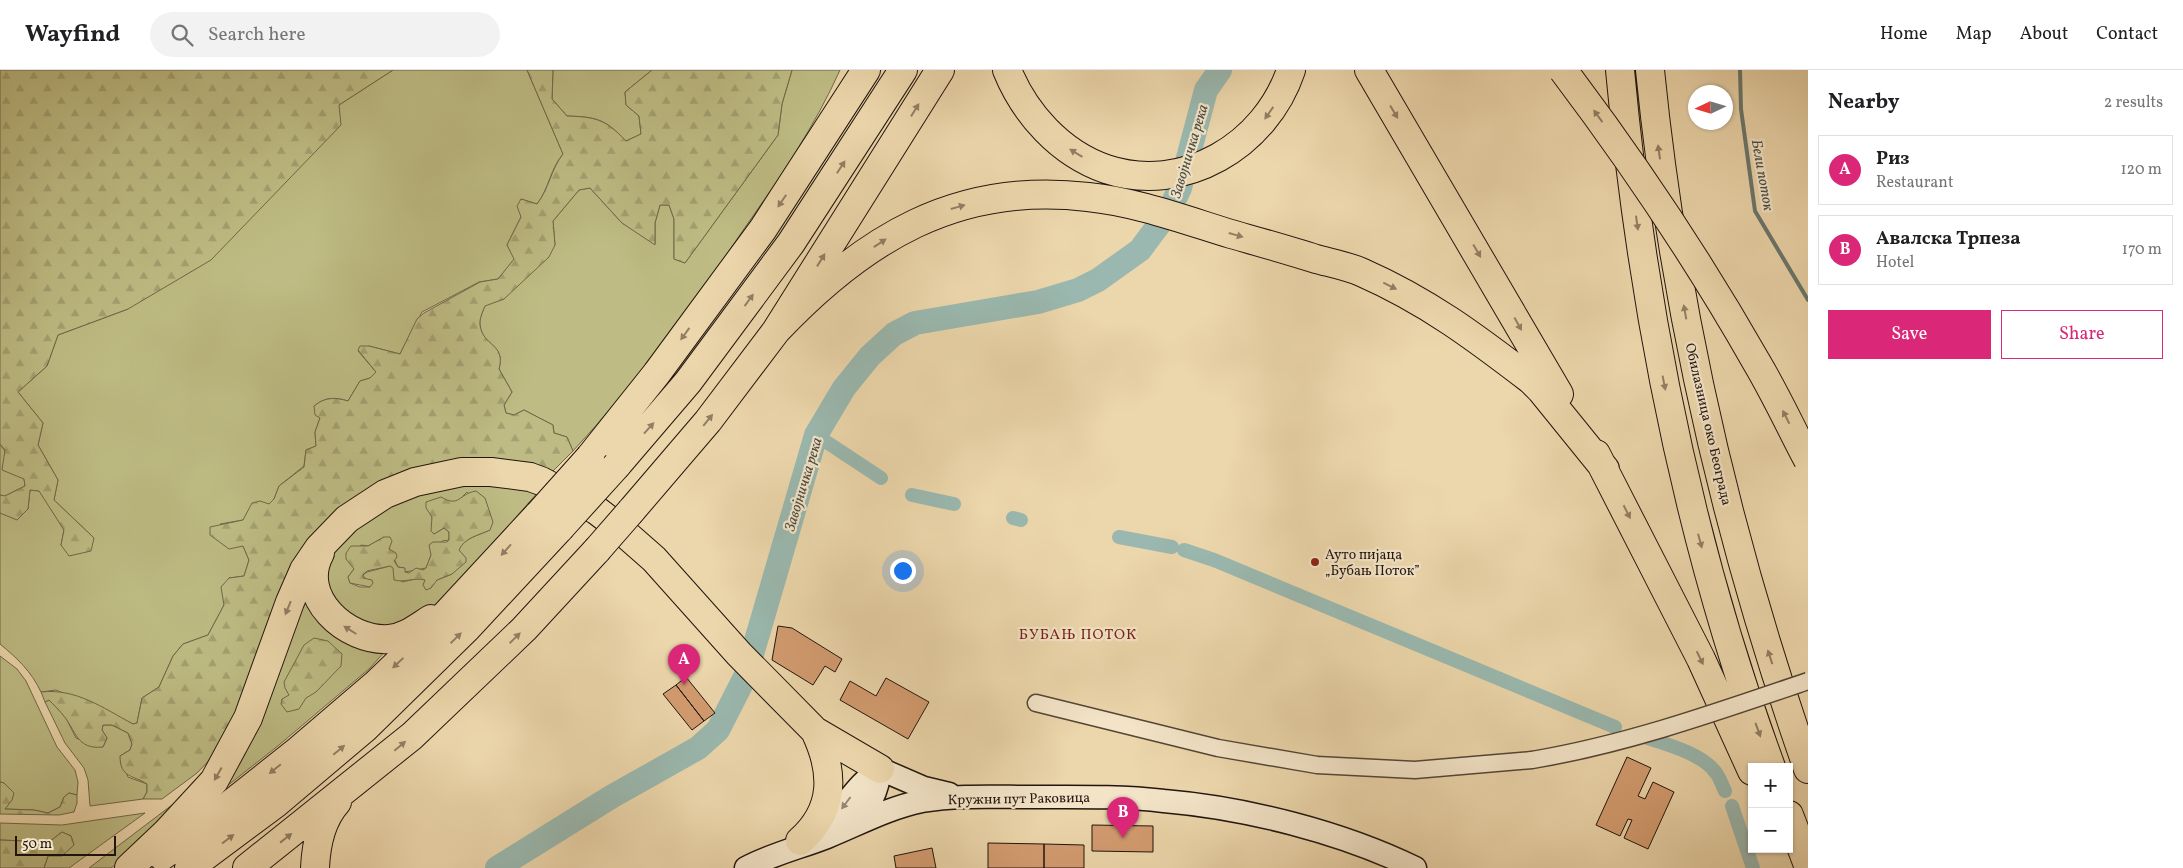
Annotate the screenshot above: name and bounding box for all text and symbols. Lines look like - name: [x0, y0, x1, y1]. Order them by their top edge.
- search box: [150, 12, 500, 57]
- text: Wayfind: [25, 18, 120, 52]
- icon: search: [168, 21, 196, 49]
- text: Search here: [208, 22, 305, 48]
- text: Home: [1880, 22, 1928, 47]
- text: Map: [1956, 22, 1992, 47]
- text: About: [2020, 22, 2068, 47]
- text: Contact: [2096, 22, 2158, 47]
- north arrow: [1688, 85, 1733, 130]
- text: Nearby: [1828, 88, 1899, 117]
- text: 2 results: [2104, 92, 2163, 114]
- water label: Завојничка река: [1166, 102, 1215, 202]
- one-way arrow: [910, 103, 919, 117]
- one-way arrow: [1389, 105, 1399, 118]
- one-way arrow: [1264, 107, 1274, 120]
- one-way arrow: [1593, 109, 1603, 123]
- water label: Бели поток: [1745, 138, 1778, 213]
- one-way arrow: [1655, 144, 1663, 160]
- text: Риз: [1876, 146, 1910, 172]
- one-way arrow: [1070, 149, 1083, 158]
- text: A: [1839, 159, 1851, 181]
- text: 120 m: [2120, 159, 2162, 181]
- one-way arrow: [836, 160, 846, 173]
- text: Restaurant: [1876, 172, 1954, 194]
- one-way arrow: [777, 195, 787, 208]
- one-way arrow: [951, 202, 966, 210]
- one-way arrow: [1634, 215, 1642, 231]
- text: Авалска Трпеза: [1876, 226, 2021, 252]
- one-way arrow: [1228, 231, 1243, 239]
- one-way arrow: [873, 238, 886, 248]
- text: B: [1840, 239, 1850, 261]
- text: 170 m: [2122, 239, 2162, 261]
- one-way arrow: [1473, 244, 1481, 259]
- text: Hotel: [1876, 252, 1914, 274]
- one-way arrow: [816, 253, 825, 267]
- one-way arrow: [1382, 282, 1397, 290]
- one-way arrow: [743, 294, 754, 307]
- one-way arrow: [1680, 304, 1688, 320]
- button: Save: [1828, 310, 1991, 359]
- button: Share: [2001, 310, 2163, 359]
- one-way arrow: [1514, 317, 1522, 331]
- one-way arrow: [680, 327, 691, 340]
- street label: Обилазница око Београда: [1680, 341, 1735, 507]
- one-way arrow: [1660, 376, 1668, 392]
- one-way arrow: [1782, 410, 1790, 424]
- one-way arrow: [702, 414, 713, 427]
- one-way arrow: [643, 423, 655, 435]
- water label: Завојничка река: [780, 435, 829, 535]
- one-way arrow: [1623, 505, 1631, 520]
- one-way arrow: [1696, 534, 1704, 549]
- one-way arrow: [500, 544, 512, 556]
- place label: Ауто пијаца „Бубањ Поток”: [1325, 546, 1420, 581]
- marker: Ауто пијаца „Бубањ Поток”: [1309, 556, 1321, 568]
- your location: [890, 558, 916, 584]
- one-way arrow: [284, 601, 291, 616]
- one-way arrow: [343, 625, 356, 634]
- district label: БУБАЊ ПОТОК: [1019, 625, 1137, 646]
- one-way arrow: [509, 632, 521, 644]
- one-way arrow: [450, 633, 462, 645]
- pin: A: [668, 644, 700, 685]
- one-way arrow: [1765, 649, 1773, 664]
- one-way arrow: [1696, 651, 1704, 665]
- one-way arrow: [393, 657, 405, 669]
- one-way arrow: [1754, 723, 1762, 738]
- one-way arrow: [393, 740, 406, 751]
- one-way arrow: [332, 745, 345, 756]
- one-way arrow: [269, 763, 282, 774]
- map controls: [1748, 763, 1793, 853]
- button: +: [1748, 763, 1793, 808]
- one-way arrow: [214, 766, 222, 781]
- street label: Кружни пут Раковица: [948, 789, 1090, 810]
- one-way arrow: [841, 796, 851, 810]
- pin: B: [1107, 797, 1139, 838]
- button: −: [1748, 808, 1793, 853]
- scale bar: [15, 833, 116, 856]
- one-way arrow: [279, 833, 292, 844]
- one-way arrow: [221, 834, 235, 844]
- text: 50 m: [22, 835, 52, 854]

